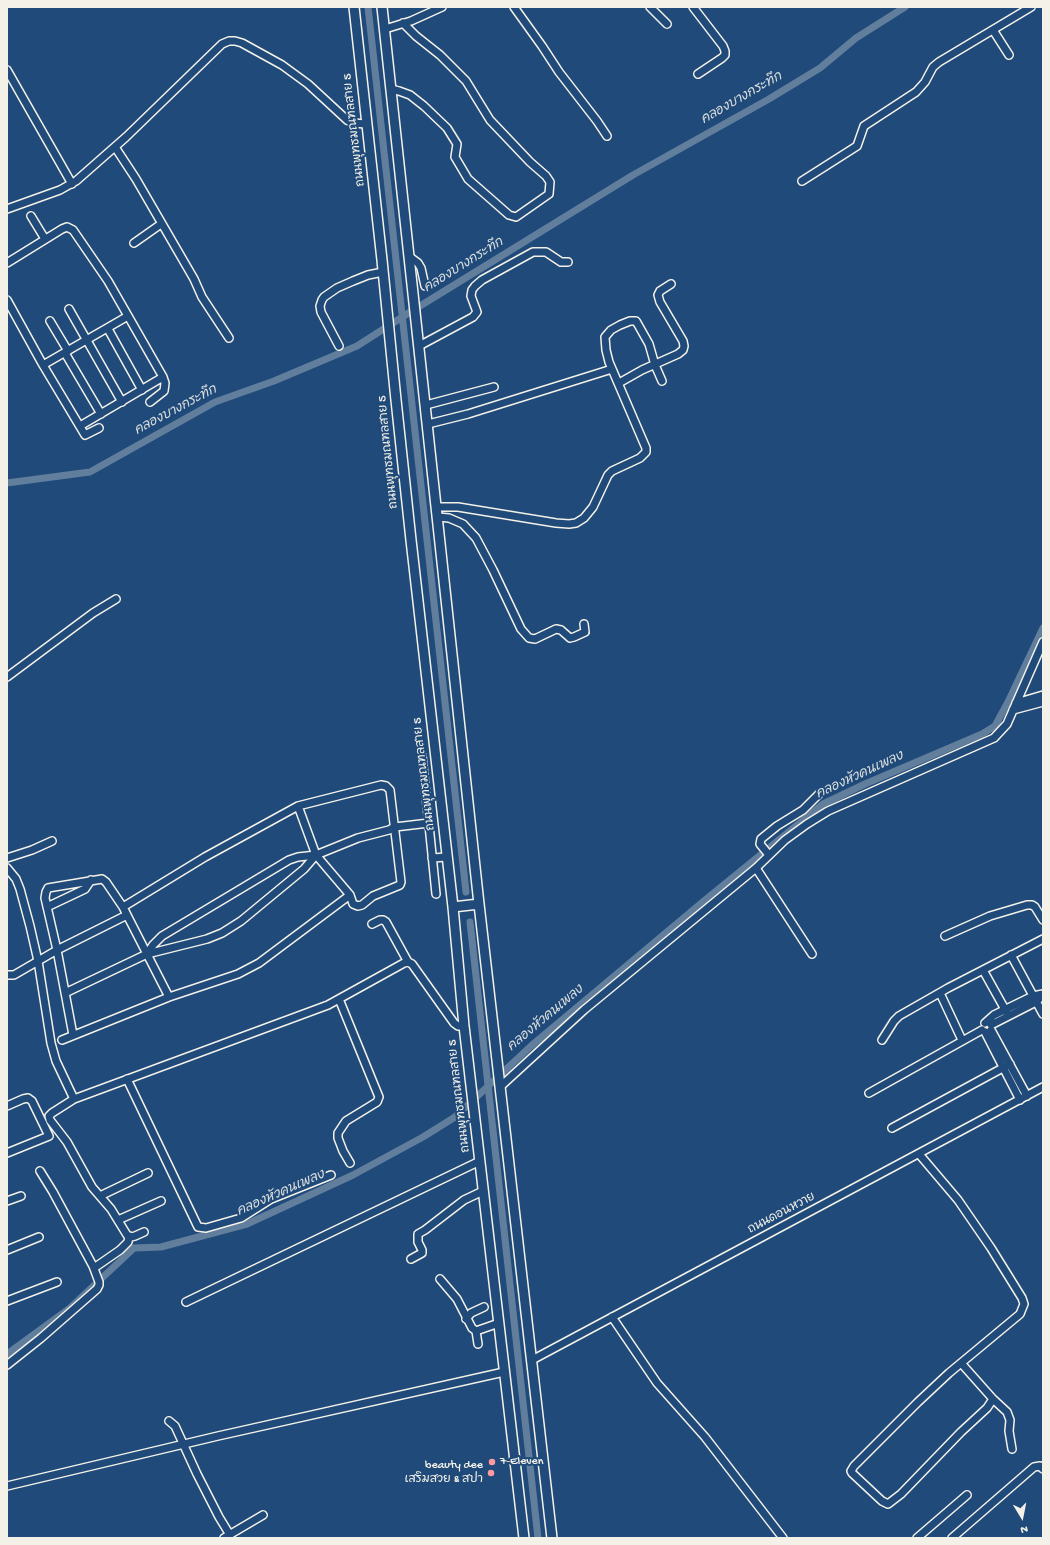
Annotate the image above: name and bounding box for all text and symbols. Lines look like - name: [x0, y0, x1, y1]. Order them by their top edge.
- water label: คลองบางกระทึก: [699, 69, 785, 129]
- street label: ถนนพุทธมณฑลสาย 5: [341, 73, 369, 187]
- water label: คลองบางกระทึก: [421, 235, 507, 297]
- water label: คลองบางกระทึก: [132, 383, 220, 439]
- street label: ถนนพุทธมณฑลสาย 5: [376, 395, 402, 509]
- street label: ถนนพุทธมณฑลสาย 5: [411, 717, 439, 831]
- water label: คลองหัวคนเพลง: [814, 749, 906, 803]
- water label: คลองหัวคนเพลง: [505, 983, 587, 1055]
- street label: ถนนพุทธมณฑลสาย 5: [446, 1039, 474, 1153]
- water label: คลองหัวคนเพลง: [235, 1168, 327, 1220]
- street label: ถนนดอนหวาย: [746, 1190, 818, 1238]
- place label: 7-Eleven: [500, 1455, 544, 1469]
- marker: 7-Eleven: [487, 1457, 497, 1467]
- place label: beauty dee เสริมสวย & สปา: [405, 1459, 483, 1487]
- marker: beauty dee เสริมสวย & สปา: [486, 1468, 496, 1478]
- north arrow: [1002, 1497, 1042, 1537]
- text: N: [1020, 1522, 1029, 1535]

